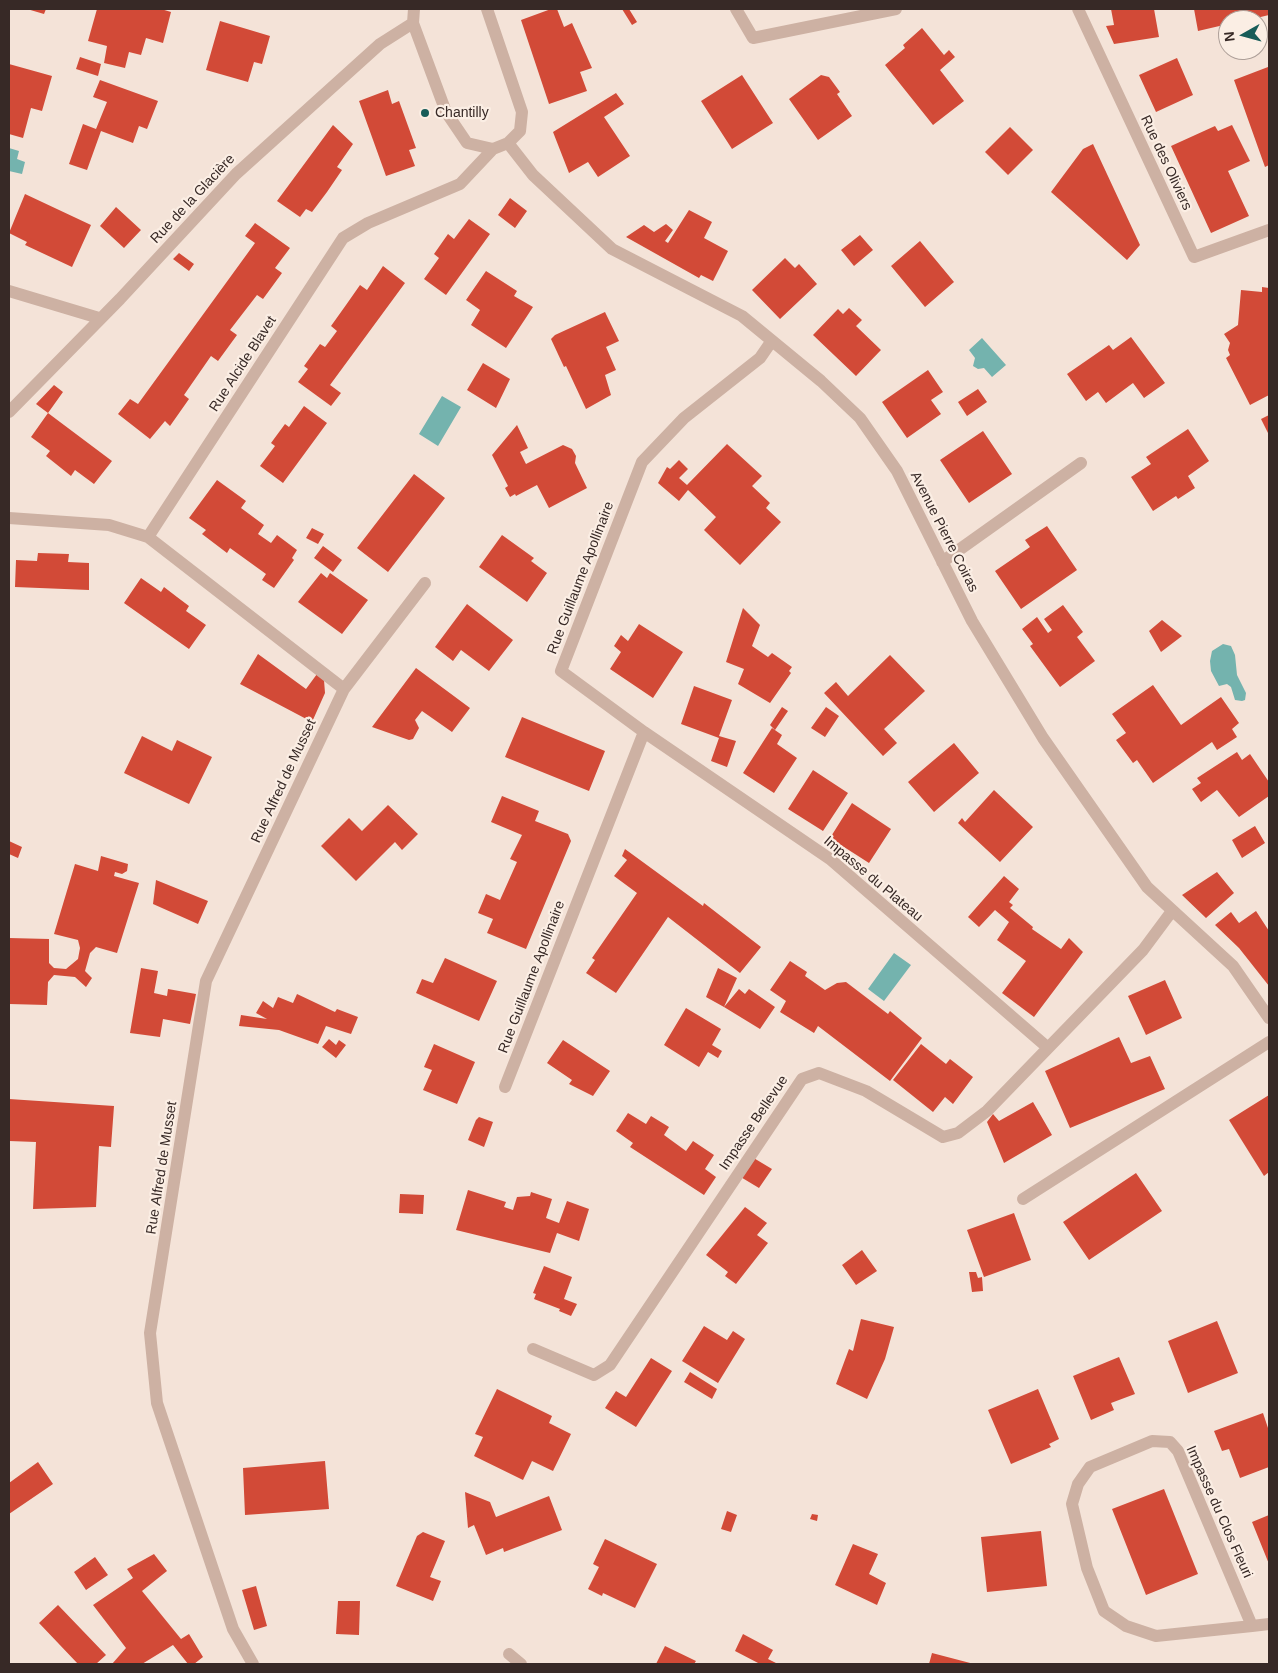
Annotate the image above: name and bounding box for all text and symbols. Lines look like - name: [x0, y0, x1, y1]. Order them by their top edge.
- north arrow: [1218, 10, 1268, 60]
- text: N: [1221, 31, 1238, 43]
- place label: Chantilly: [435, 105, 489, 121]
- marker: Chantilly: [419, 107, 431, 119]
- street label: Rue des Oliviers: [1137, 113, 1195, 213]
- street label: Rue de la Glacière: [147, 151, 239, 247]
- street label: Rue Alcide Blavet: [206, 313, 280, 415]
- street label: Avenue Pierre Coiras: [906, 469, 982, 595]
- street label: Rue Guillaume Apollinaire: [544, 499, 618, 657]
- street label: Rue Alfred de Musset: [248, 716, 320, 846]
- street label: Impasse du Plateau: [820, 833, 926, 925]
- street label: Rue Guillaume Apollinaire: [495, 898, 569, 1056]
- street label: Impasse Bellevue: [716, 1072, 792, 1174]
- street label: Rue Alfred de Musset: [143, 1100, 181, 1236]
- street label: Impasse du Clos Fleuri: [1182, 1443, 1256, 1581]

